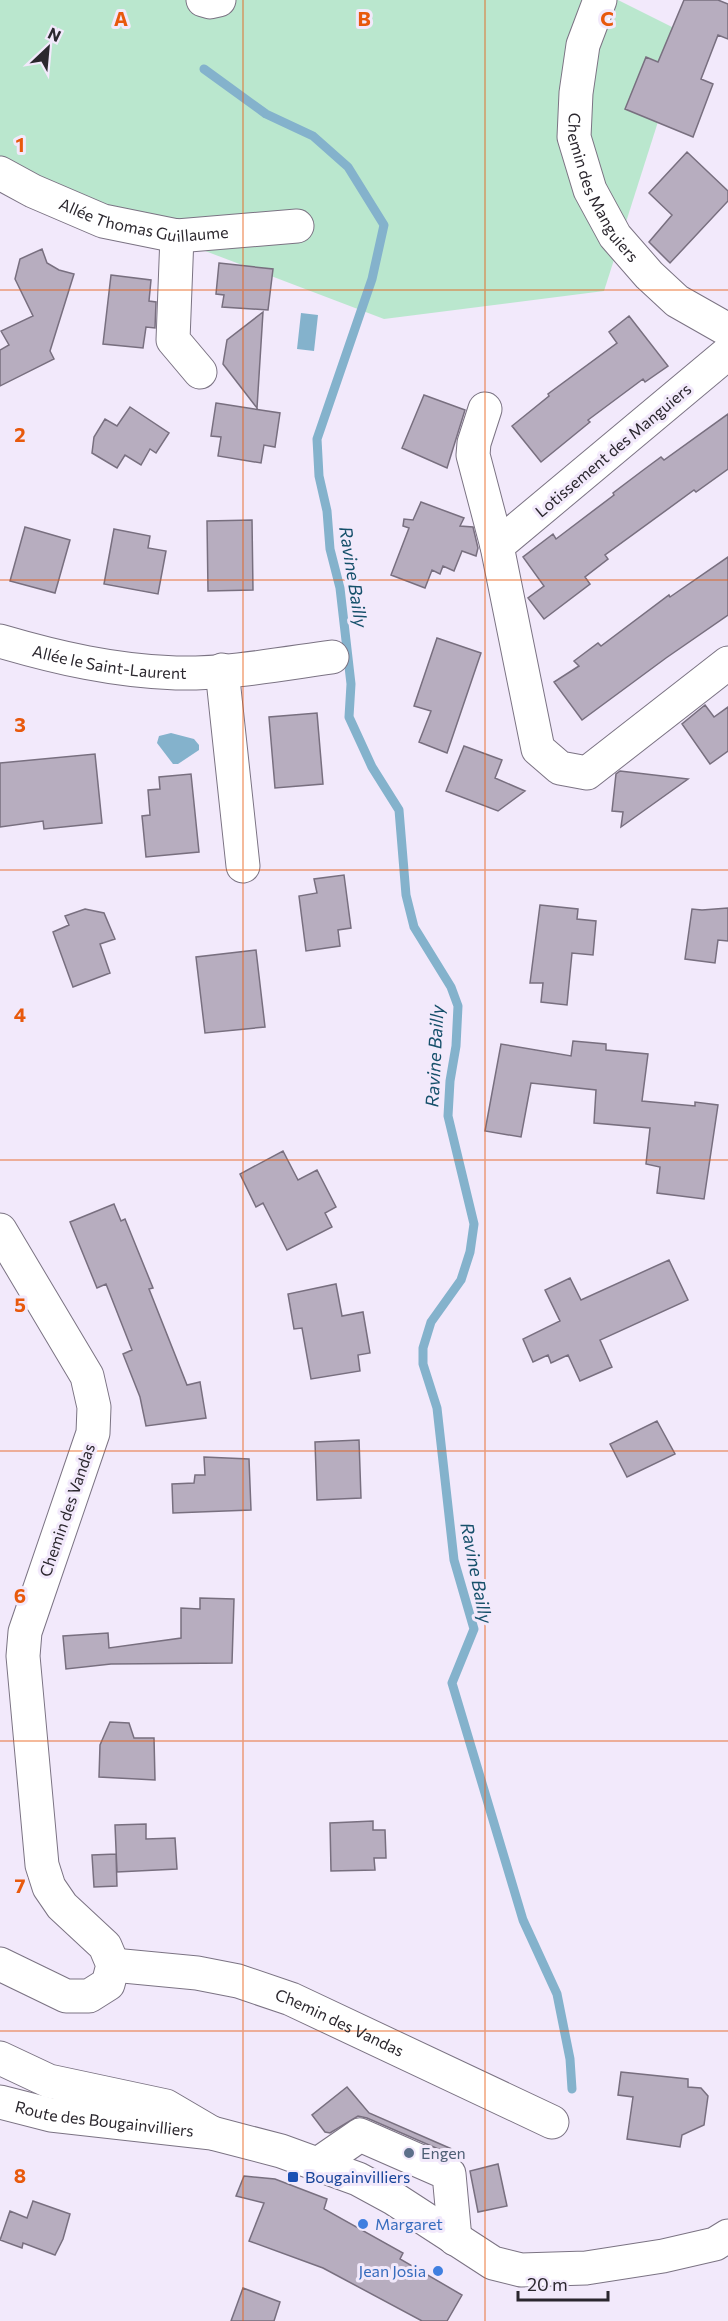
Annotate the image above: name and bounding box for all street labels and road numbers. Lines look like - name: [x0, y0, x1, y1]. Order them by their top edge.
- street label: Chemin des Manguiers: [564, 112, 643, 265]
- street label: Allée Thomas Guillaume: [57, 193, 229, 245]
- street label: Lotissement des Manguiers: [531, 379, 695, 520]
- street label: Allée le Saint-Laurent: [31, 640, 187, 682]
- street label: Chemin des Vandas: [35, 1441, 98, 1579]
- street label: Chemin des Vandas: [273, 1984, 407, 2060]
- street label: Route des Bougainvilliers: [13, 2096, 195, 2140]

